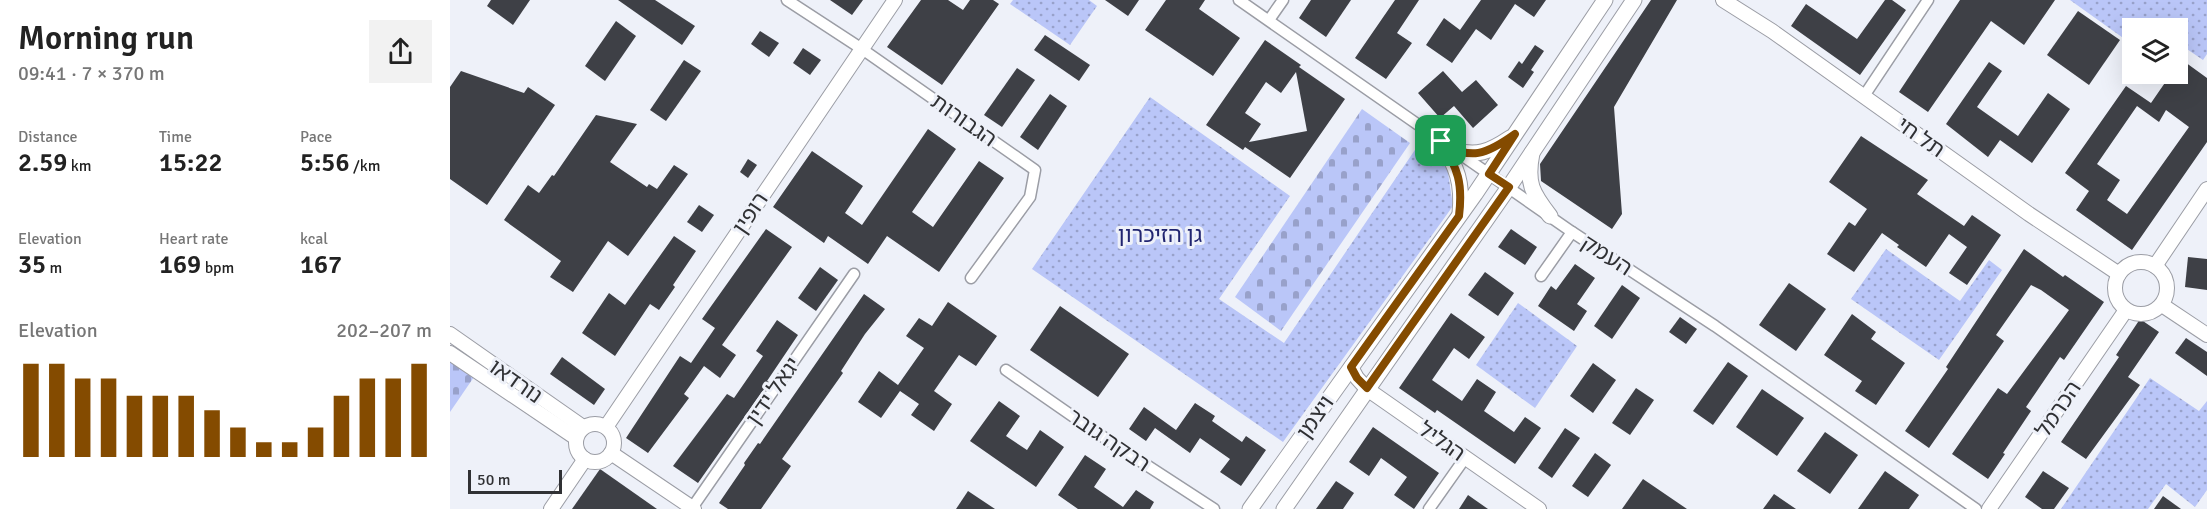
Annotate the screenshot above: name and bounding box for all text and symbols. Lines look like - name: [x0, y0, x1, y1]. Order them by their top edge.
- text: Morning run: [18, 18, 194, 59]
- map controls: [2122, 18, 2188, 84]
- button: layers: [2122, 18, 2188, 84]
- button: share: [369, 20, 432, 83]
- text: 09:41 · 7 × 370 m: [18, 61, 165, 86]
- street label: הגבורות: [926, 88, 1002, 152]
- street label: תל חי: [1892, 111, 1950, 163]
- pin: [1415, 115, 1466, 166]
- icon: arrive: [1424, 124, 1457, 157]
- text: Distance: [18, 127, 78, 147]
- text: Time: [159, 127, 192, 147]
- text: Pace: [300, 127, 332, 147]
- text: 2.59: [18, 147, 67, 179]
- text: 15:22: [159, 147, 223, 179]
- text: 5:56: [300, 147, 349, 179]
- text: km: [67, 156, 92, 176]
- text: /km: [349, 156, 381, 176]
- street label: רופין: [726, 187, 774, 239]
- park label: גן הזיכרון: [1118, 221, 1202, 248]
- text: Elevation: [18, 229, 82, 249]
- text: Heart rate: [159, 229, 228, 249]
- text: kcal: [300, 229, 328, 249]
- street label: העמק: [1577, 229, 1637, 281]
- text: 35: [18, 249, 46, 281]
- text: 169: [159, 249, 201, 281]
- text: 167: [300, 249, 342, 281]
- text: m: [46, 258, 62, 278]
- text: bpm: [201, 258, 234, 278]
- text: Elevation: [18, 318, 98, 343]
- text: 202–207 m: [336, 318, 432, 343]
- street label: יגאל ידין: [740, 352, 806, 430]
- street label: נורדאו: [484, 353, 548, 409]
- street label: הכרמל: [2029, 376, 2087, 442]
- street label: ויצמן: [1290, 390, 1340, 444]
- street label: רבקה גובר: [1063, 403, 1155, 477]
- street label: הגליל: [1413, 415, 1471, 467]
- scale bar: [468, 467, 562, 494]
- text: 50 m: [477, 470, 511, 490]

